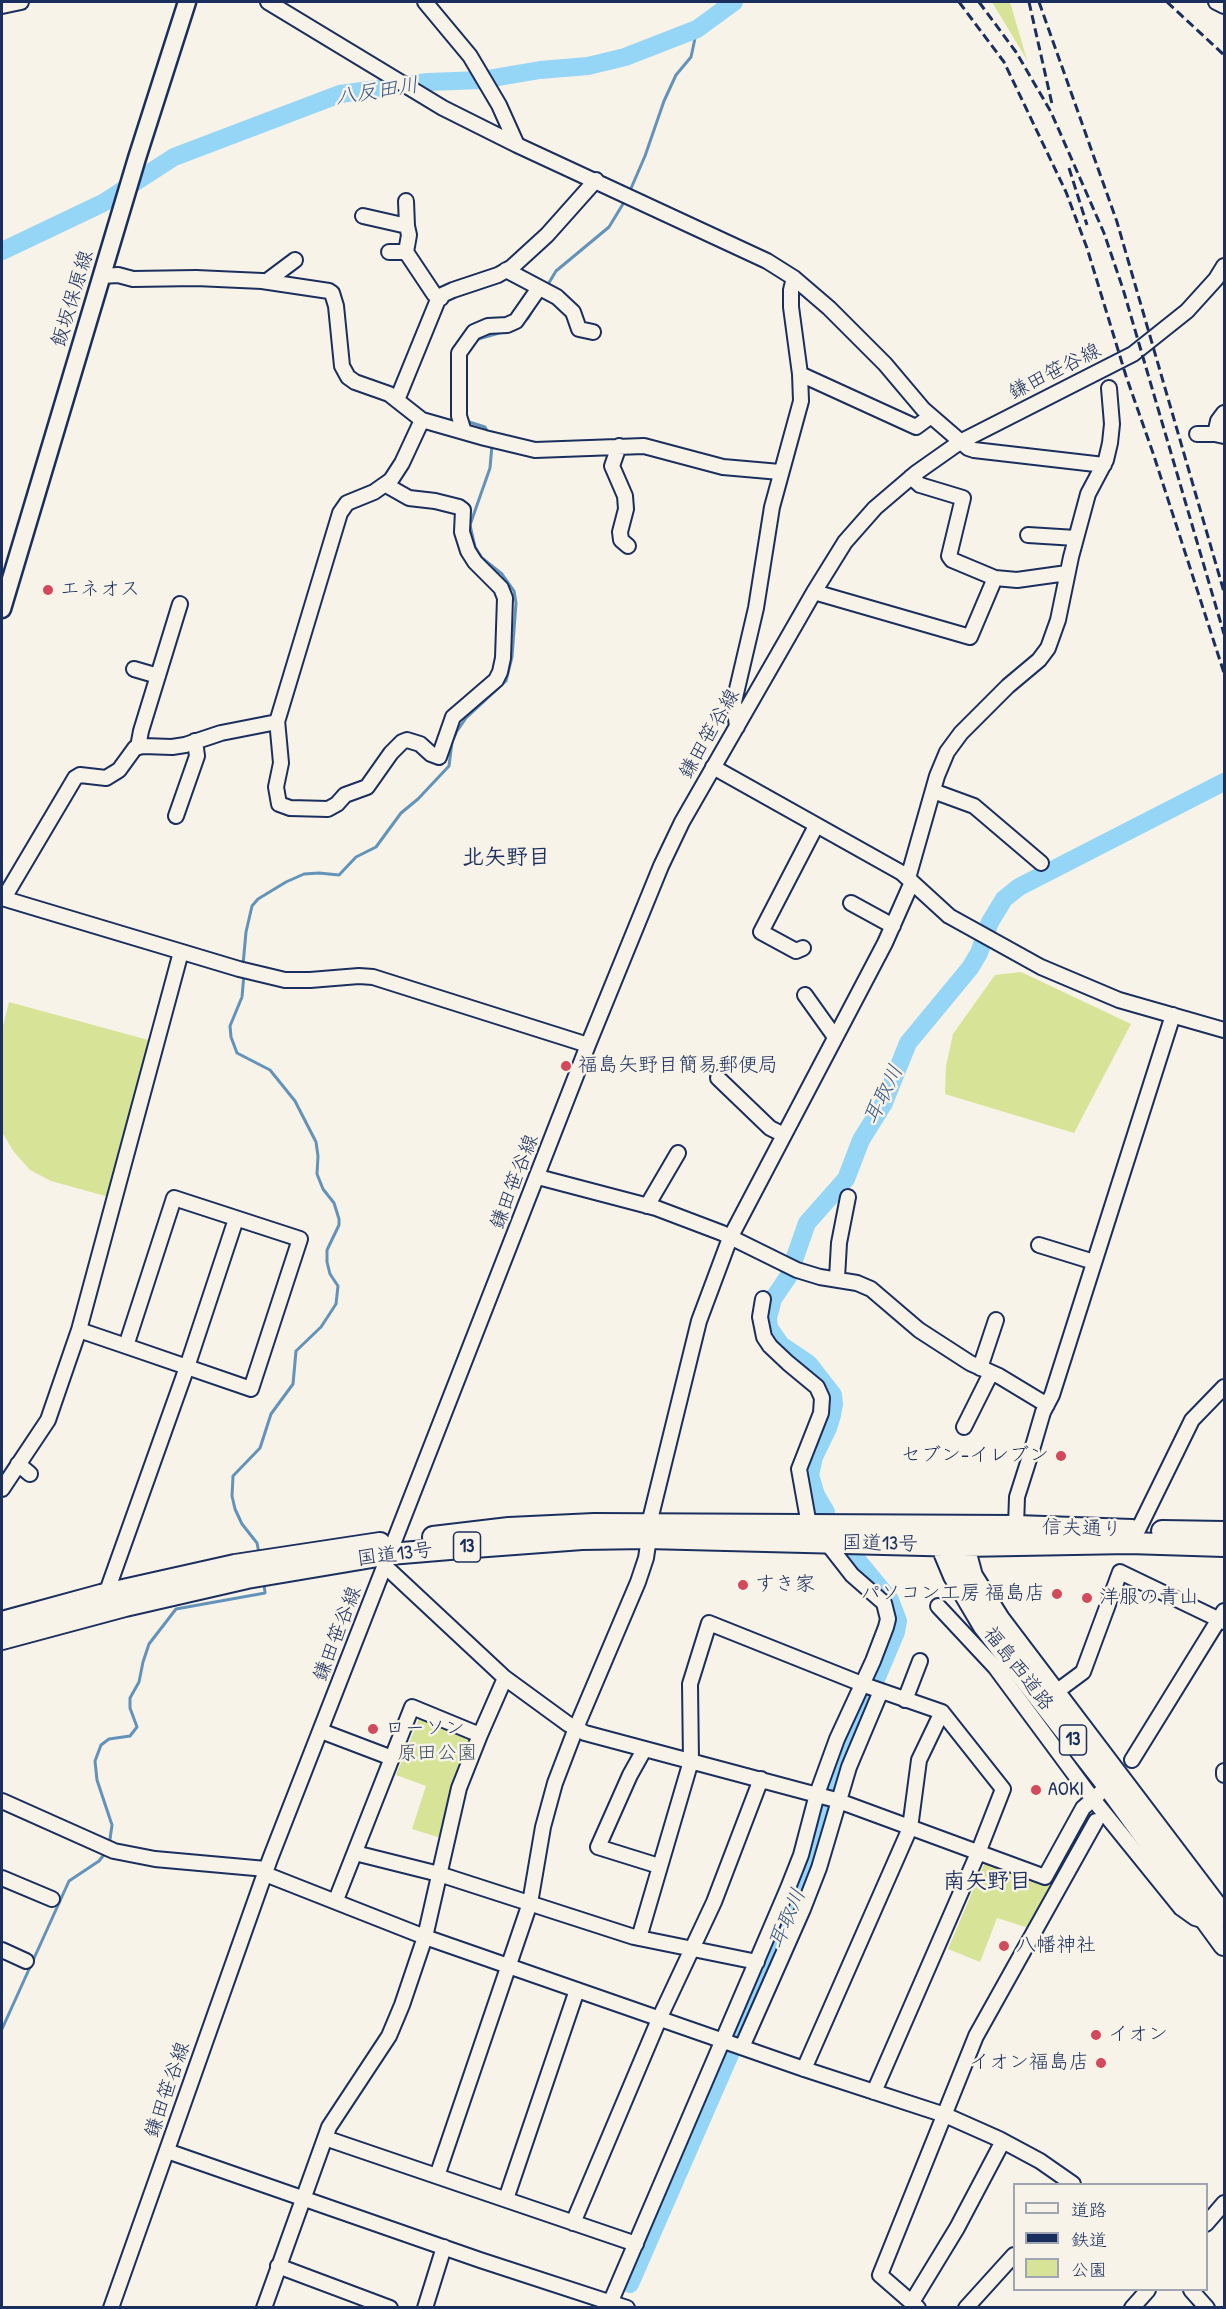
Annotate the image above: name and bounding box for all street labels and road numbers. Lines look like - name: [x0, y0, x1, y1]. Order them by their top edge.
- street label: 飯坂保原線: [47, 248, 99, 350]
- street label: 鎌田笹谷線: [1005, 339, 1105, 405]
- street label: 鎌田笹谷線: [675, 685, 745, 783]
- street label: 鎌田笹谷線: [486, 1131, 544, 1233]
- street label: 信夫通り: [1042, 1516, 1122, 1542]
- street label: 国道13号: [842, 1531, 918, 1557]
- road number: 13: [454, 1532, 480, 1562]
- street label: 国道13号: [356, 1538, 434, 1572]
- street label: 鎌田笹谷線: [309, 1583, 367, 1685]
- street label: 福島西道路: [978, 1622, 1058, 1716]
- road number: 13: [1060, 1725, 1086, 1755]
- street label: 鎌田笹谷線: [140, 2039, 196, 2141]

